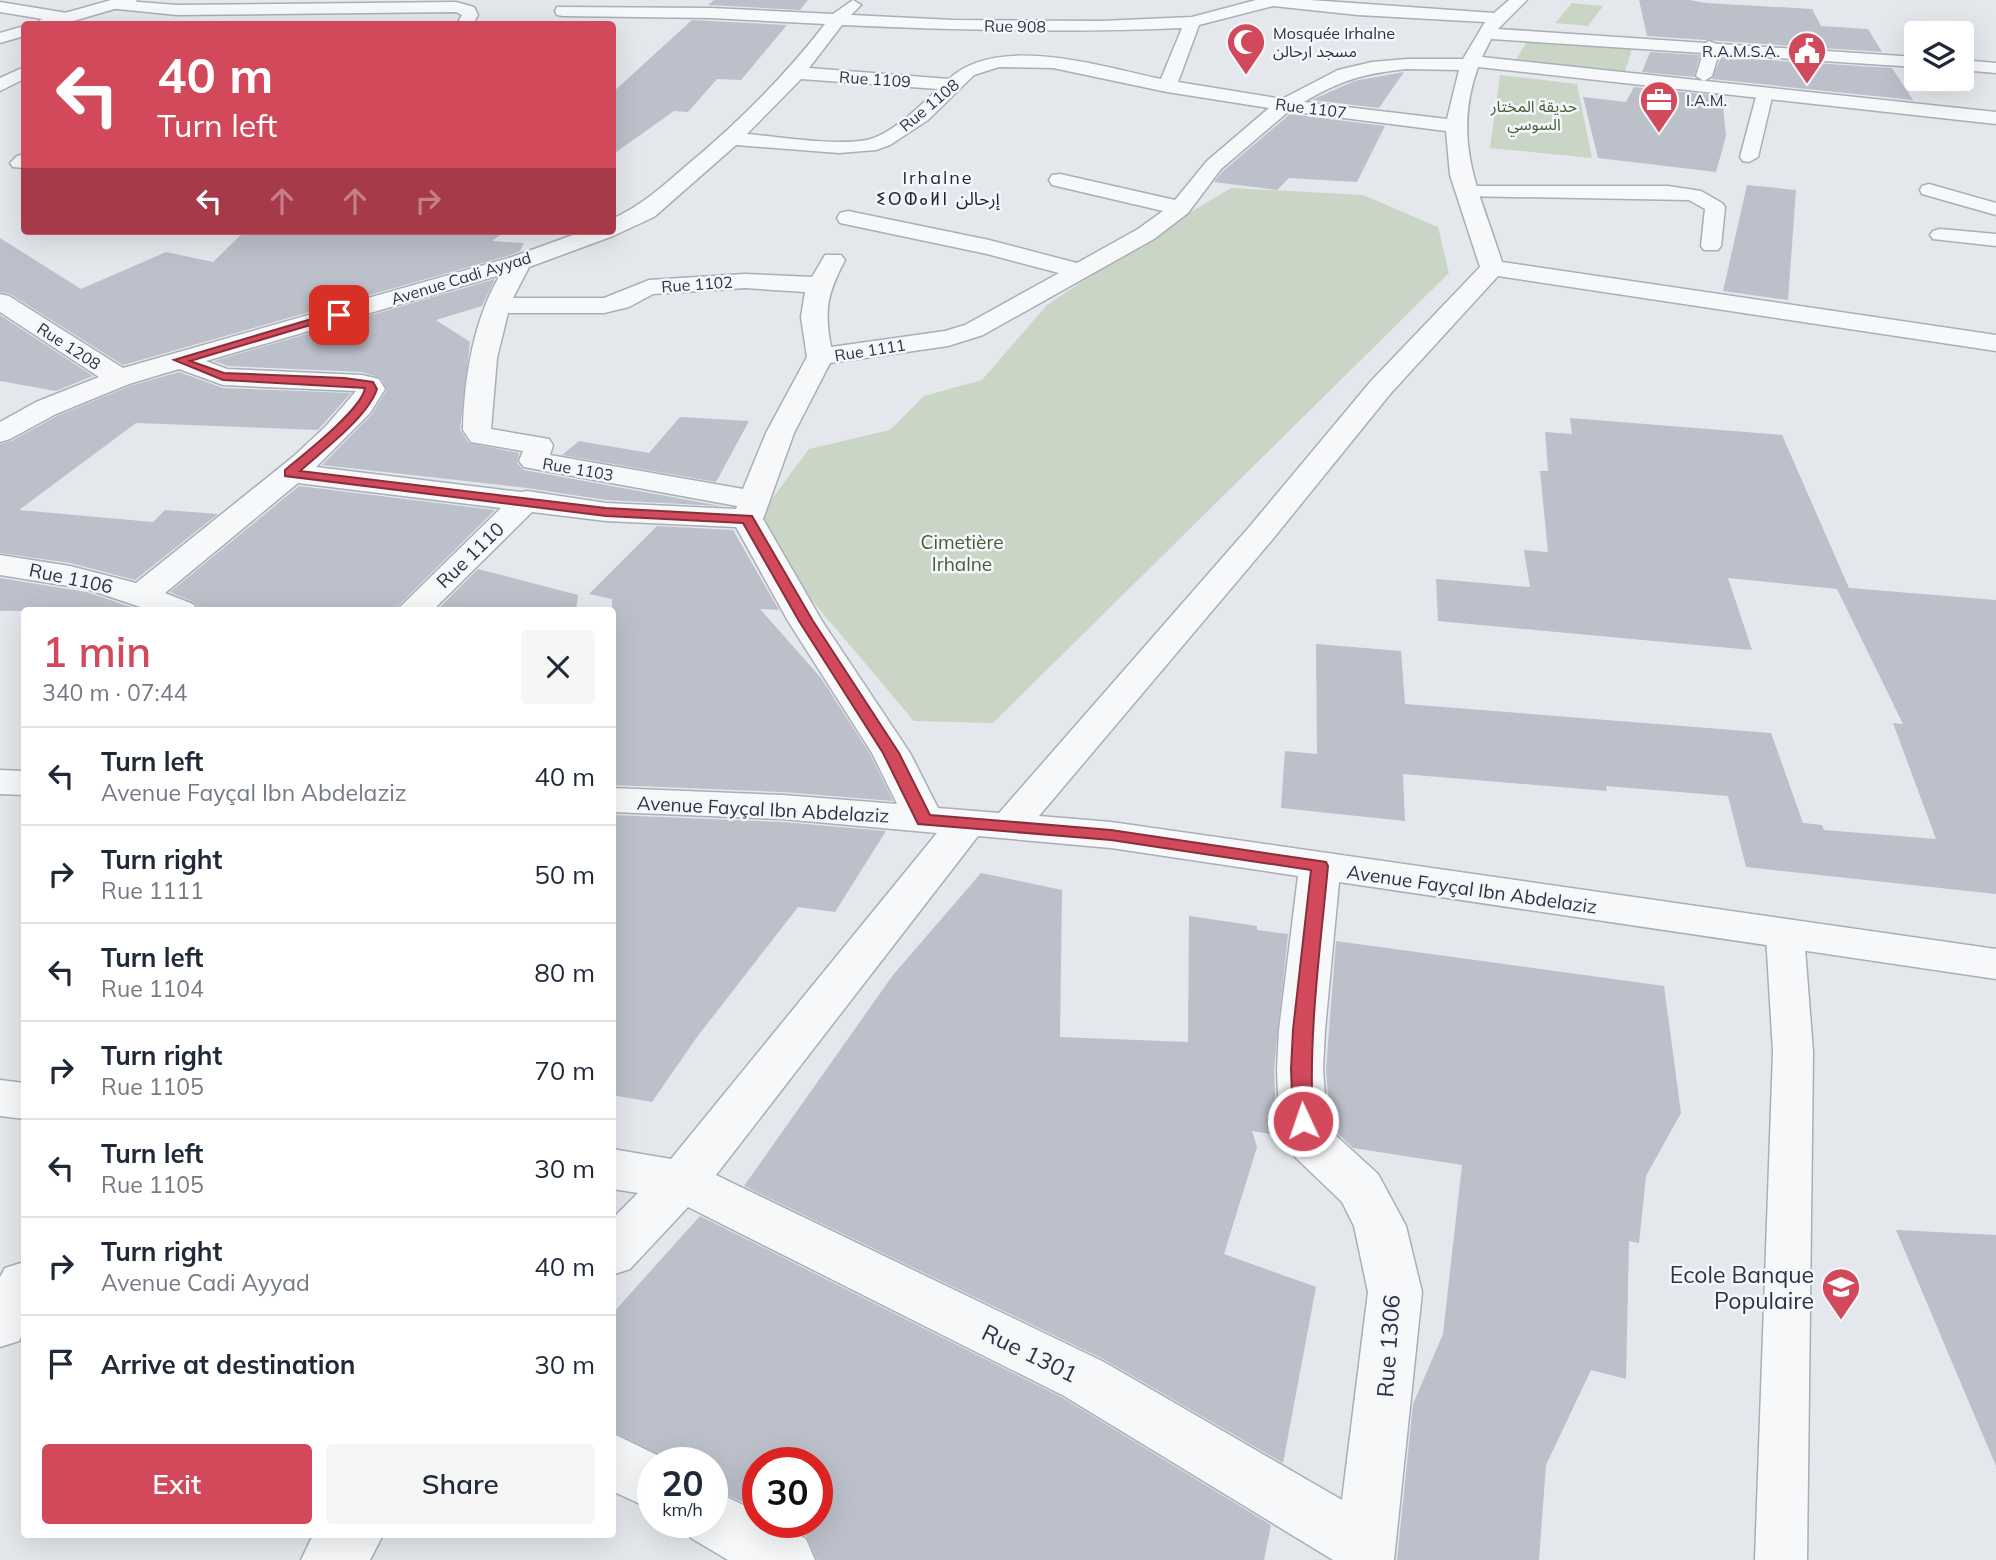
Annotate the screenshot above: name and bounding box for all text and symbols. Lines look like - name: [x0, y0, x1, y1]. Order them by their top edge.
- street label: Rue 908: [984, 15, 1046, 37]
- mosque icon: Mosquée Irhalne مسجد ارحالن: [1225, 21, 1267, 76]
- map controls: [1904, 21, 1974, 91]
- button: layers: [1904, 21, 1974, 91]
- place label: Mosquée Irhalne مسجد ارحالن: [1273, 23, 1395, 61]
- public building icon: R.A.M.S.A.: [1786, 30, 1828, 85]
- place label: R.A.M.S.A.: [1702, 41, 1780, 61]
- text: 40 m: [157, 44, 273, 105]
- icon: left: [42, 49, 133, 140]
- street label: Rue 1109: [839, 67, 911, 91]
- street label: Rue 1108: [895, 74, 963, 136]
- office icon: I.A.M.: [1638, 79, 1680, 134]
- place label: I.A.M.: [1686, 90, 1727, 110]
- street label: Rue 1107: [1274, 94, 1348, 122]
- park label: حديقة المختار السوسي: [1490, 96, 1577, 137]
- text: Turn left: [157, 105, 277, 145]
- district label: Irhalne ⵉⵔⵀⴰⵍⵏ إرحالن: [876, 166, 1000, 211]
- icon: left: [190, 182, 228, 220]
- icon: ahead: [263, 182, 301, 220]
- icon: ahead: [336, 182, 374, 220]
- icon: right: [409, 182, 447, 220]
- street label: Avenue Cadi Ayyad: [389, 247, 533, 309]
- street label: Rue 1102: [661, 272, 733, 296]
- pin: [309, 285, 369, 345]
- icon: arrive: [320, 296, 358, 334]
- street label: Rue 1208: [34, 318, 104, 374]
- street label: Rue 1111: [833, 335, 907, 365]
- street label: Rue 1103: [541, 453, 615, 485]
- street label: Rue 1110: [431, 517, 509, 593]
- park label: Cimetière Irhalne: [920, 530, 1004, 576]
- street label: Rue 1106: [27, 557, 115, 599]
- text: 1 min: [42, 625, 151, 678]
- button: close: [521, 630, 595, 704]
- text: 340 m · 07:44: [42, 678, 187, 707]
- text: Turn left: [101, 745, 203, 778]
- icon: left: [42, 757, 80, 795]
- text: 40 m: [534, 760, 595, 793]
- text: Avenue Fayçal Ibn Abdelaziz: [101, 778, 407, 807]
- street label: Avenue Fayçal Ibn Abdelaziz: [636, 790, 890, 828]
- text: Turn right: [101, 843, 222, 876]
- icon: right: [42, 855, 80, 893]
- text: 50 m: [534, 858, 595, 891]
- street label: Avenue Fayçal Ibn Abdelaziz: [1345, 860, 1599, 918]
- text: Rue 1111: [101, 876, 204, 905]
- text: Turn left: [101, 941, 203, 974]
- icon: left: [42, 953, 80, 991]
- text: 80 m: [534, 956, 595, 989]
- text: Rue 1104: [101, 974, 204, 1003]
- text: Turn right: [101, 1039, 222, 1072]
- icon: right: [42, 1051, 80, 1089]
- text: 70 m: [534, 1054, 595, 1087]
- text: Rue 1105: [101, 1072, 204, 1101]
- position arrow: [1266, 1084, 1340, 1158]
- text: Turn left: [101, 1137, 203, 1170]
- icon: left: [42, 1149, 80, 1187]
- text: 30 m: [534, 1152, 595, 1185]
- text: Rue 1105: [101, 1170, 204, 1199]
- text: Turn right: [101, 1235, 222, 1268]
- icon: right: [42, 1247, 80, 1285]
- text: 40 m: [534, 1250, 595, 1283]
- place label: Ecole Banque Populaire: [1670, 1260, 1814, 1315]
- school or university icon: Ecole Banque Populaire: [1820, 1266, 1862, 1321]
- text: Avenue Cadi Ayyad: [101, 1268, 310, 1297]
- street label: Rue 1306: [1370, 1294, 1406, 1398]
- street label: Rue 1301: [977, 1317, 1083, 1389]
- icon: arrive: [42, 1345, 80, 1383]
- text: Arrive at destination: [101, 1348, 356, 1381]
- text: 30 m: [534, 1348, 595, 1381]
- button: Exit: [42, 1444, 312, 1524]
- button: Share: [326, 1444, 595, 1524]
- speed limit sign: 30: [742, 1447, 833, 1538]
- text: 20: [661, 1461, 704, 1505]
- text: km/h: [662, 1498, 703, 1521]

